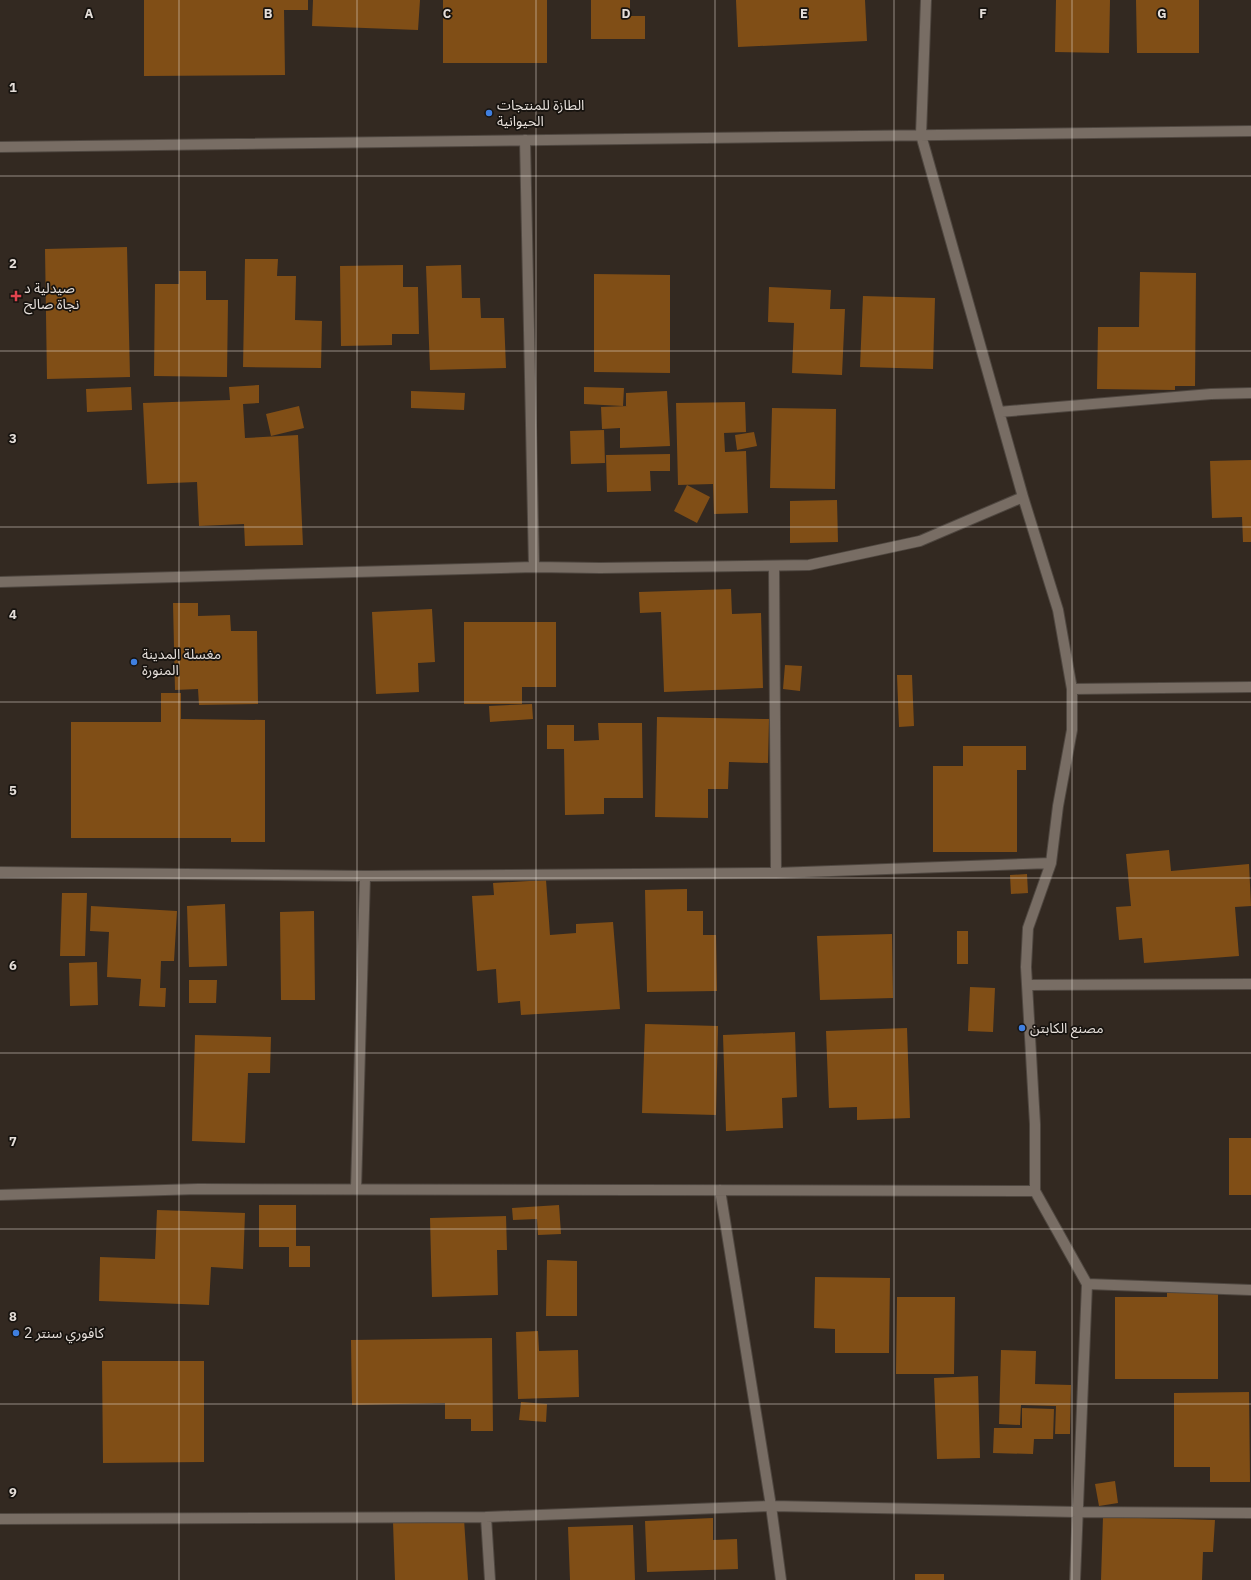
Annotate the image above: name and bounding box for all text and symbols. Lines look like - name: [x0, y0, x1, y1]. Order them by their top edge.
- text: A: [85, 5, 94, 22]
- text: B: [264, 5, 273, 22]
- text: C: [443, 5, 452, 22]
- text: D: [621, 5, 631, 22]
- text: E: [800, 5, 808, 22]
- text: F: [979, 5, 987, 22]
- text: G: [1157, 5, 1167, 22]
- text: 1: [9, 79, 17, 96]
- place label: الطازة للمنتجات الحيوانية: [497, 96, 584, 130]
- marker: الطازة للمنتجات الحيوانية: [484, 108, 494, 118]
- text: 2: [9, 255, 17, 272]
- place label: صيدلية د نجاة صالح: [24, 279, 79, 315]
- marker: صيدلية د نجاة صالح: [11, 291, 21, 301]
- text: 3: [9, 430, 17, 447]
- text: 4: [9, 606, 17, 623]
- place label: مغسلة المدينة المنورة: [142, 645, 221, 679]
- marker: مغسلة المدينة المنورة: [129, 657, 139, 667]
- text: 5: [9, 782, 17, 799]
- text: 6: [9, 957, 17, 974]
- place label: مصنع الكابتن: [1030, 1019, 1104, 1039]
- marker: مصنع الكابتن: [1017, 1023, 1027, 1033]
- text: 7: [9, 1133, 17, 1150]
- text: 8: [9, 1308, 17, 1325]
- place label: كافوري سنتر 2: [24, 1324, 104, 1344]
- marker: كافوري سنتر 2: [11, 1328, 21, 1338]
- text: 9: [9, 1484, 17, 1501]

